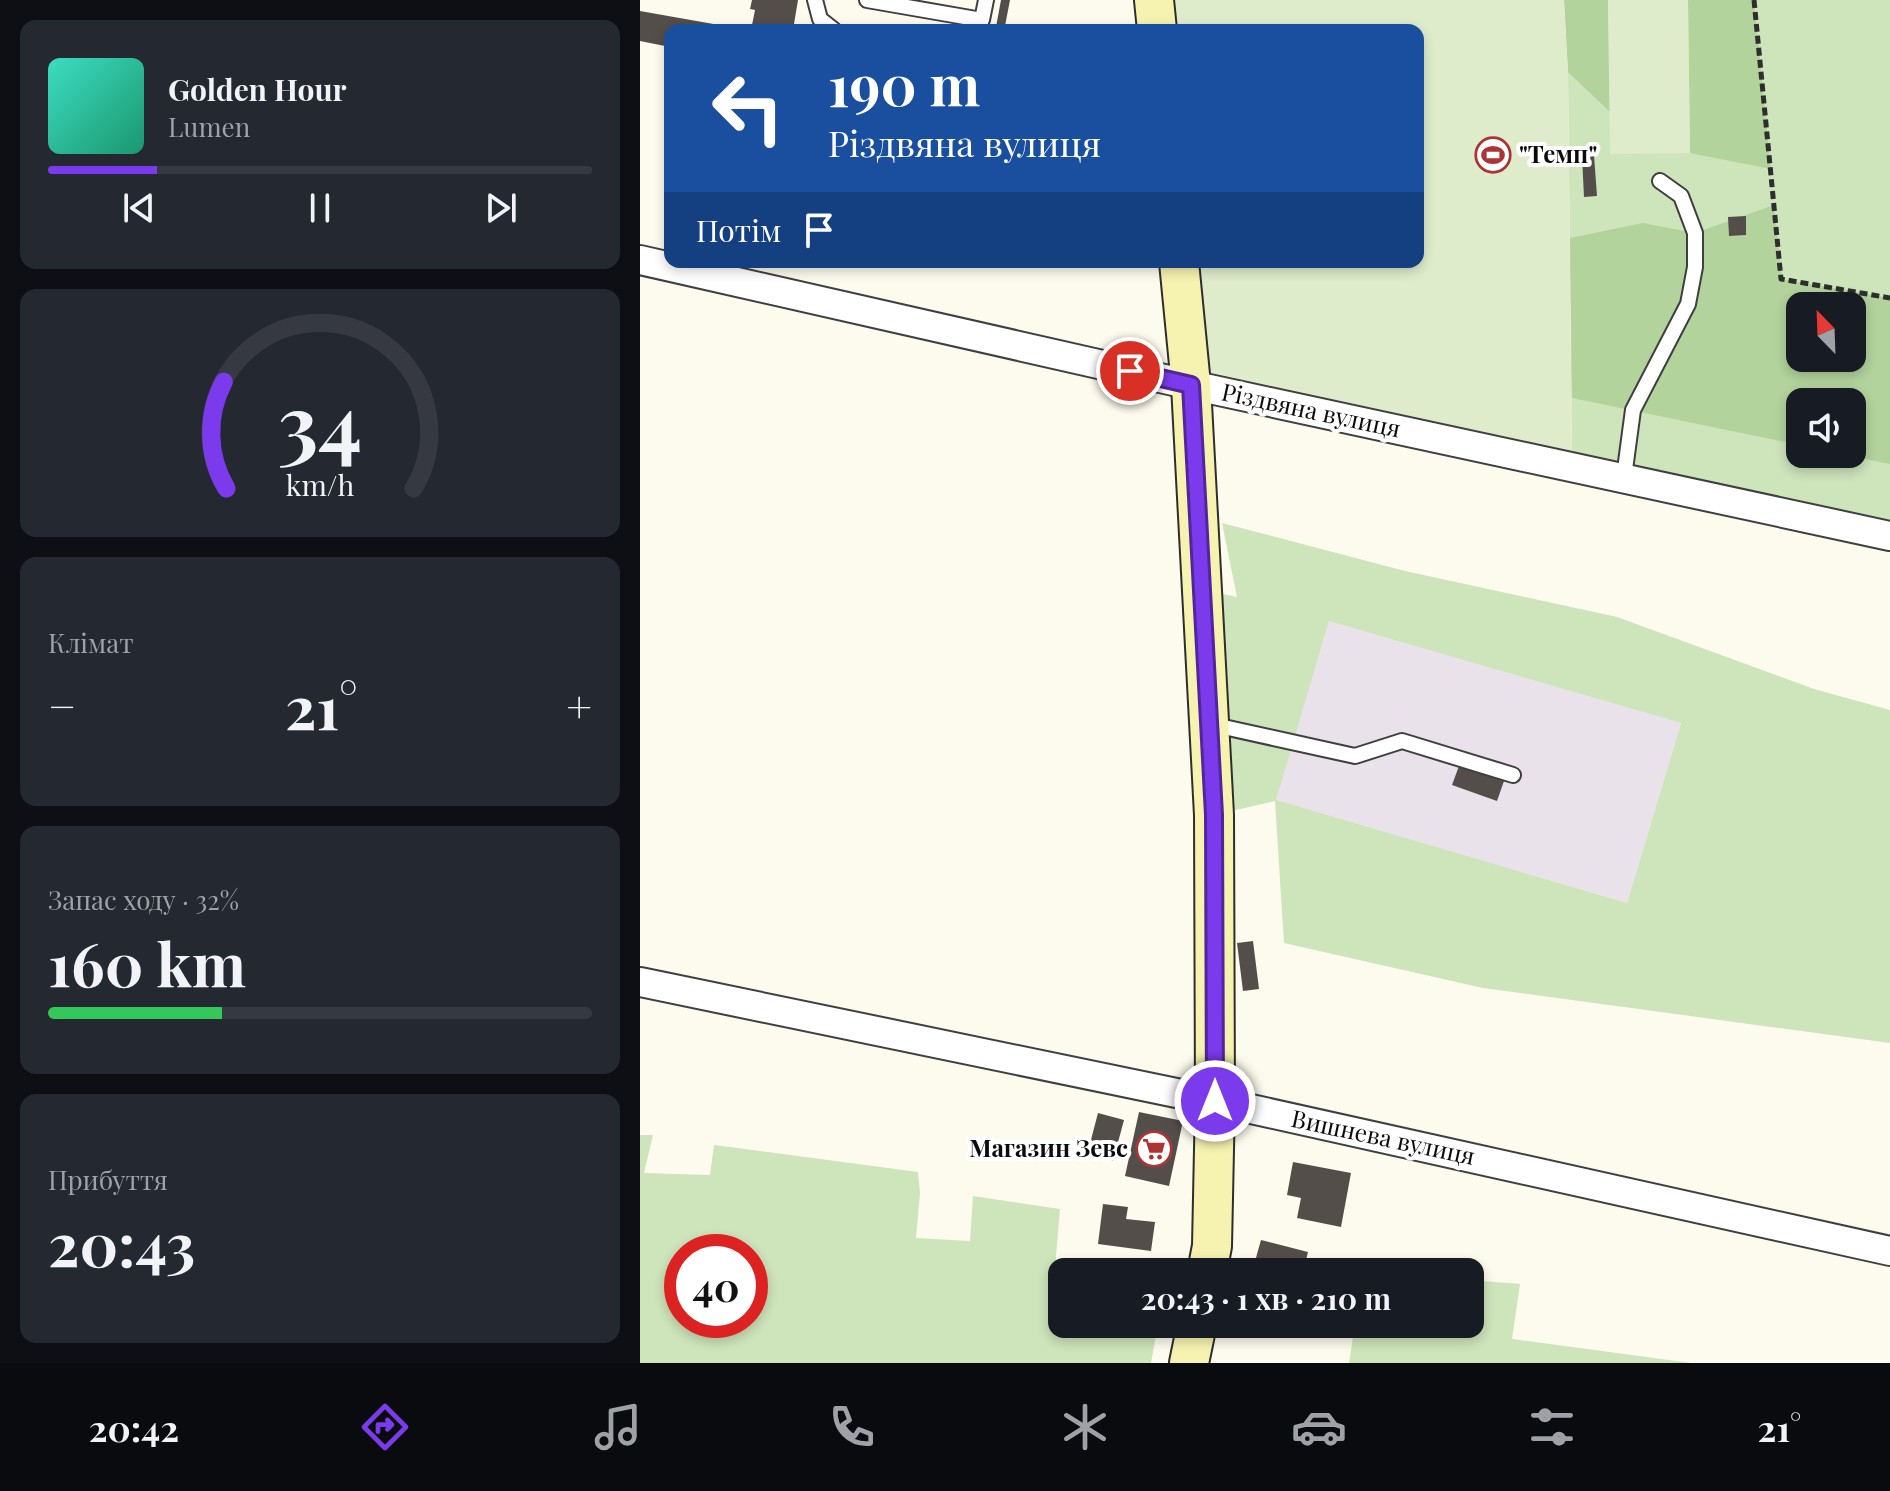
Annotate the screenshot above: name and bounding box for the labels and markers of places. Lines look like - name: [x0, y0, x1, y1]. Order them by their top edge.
- sports icon: "Темп": [1474, 136, 1512, 174]
- place label: "Темп": [1519, 137, 1597, 169]
- pin: [1096, 337, 1164, 405]
- supermarket icon: Магазин Зевс: [1135, 1130, 1173, 1168]
- place label: Магазин Зевс: [969, 1131, 1128, 1163]

